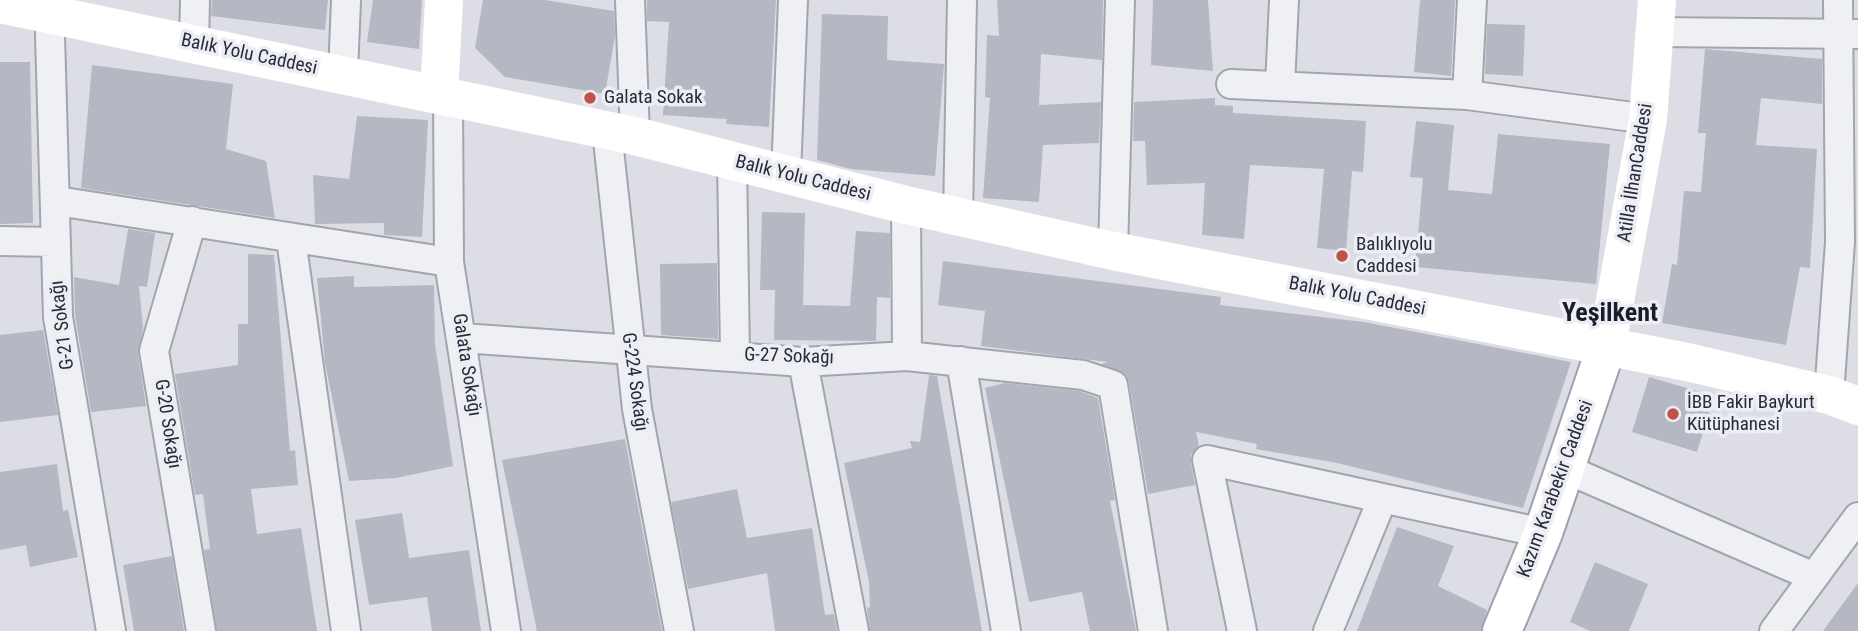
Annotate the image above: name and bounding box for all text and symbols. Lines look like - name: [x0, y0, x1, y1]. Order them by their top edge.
- street label: Balık Yolu Caddesi: [179, 29, 319, 81]
- place label: Galata Sokak: [604, 87, 702, 109]
- marker: Galata Sokak: [582, 90, 598, 106]
- street label: Atilla İlhanCaddesi: [1614, 102, 1658, 244]
- street label: Balık Yolu Caddesi: [733, 151, 873, 207]
- place label: Balıklıyolu Caddesi: [1356, 234, 1433, 278]
- marker: Balıklıyolu Caddesi: [1334, 248, 1350, 264]
- street label: Balık Yolu Caddesi: [1287, 273, 1427, 321]
- street label: G-21 Sokağı: [46, 279, 80, 371]
- district label: Yeşilkent: [1562, 298, 1658, 330]
- street label: Galata Sokağı: [447, 312, 485, 418]
- street label: G-224 Sokağı: [616, 331, 652, 433]
- street label: G-27 Sokağı: [744, 344, 834, 370]
- street label: G-20 Sokağı: [149, 378, 185, 470]
- place label: İBB Fakir Baykurt Kütüphanesi: [1687, 392, 1815, 436]
- street label: Kazım Karabekir Caddesi: [1513, 397, 1599, 581]
- marker: İBB Fakir Baykurt Kütüphanesi: [1665, 406, 1681, 422]

